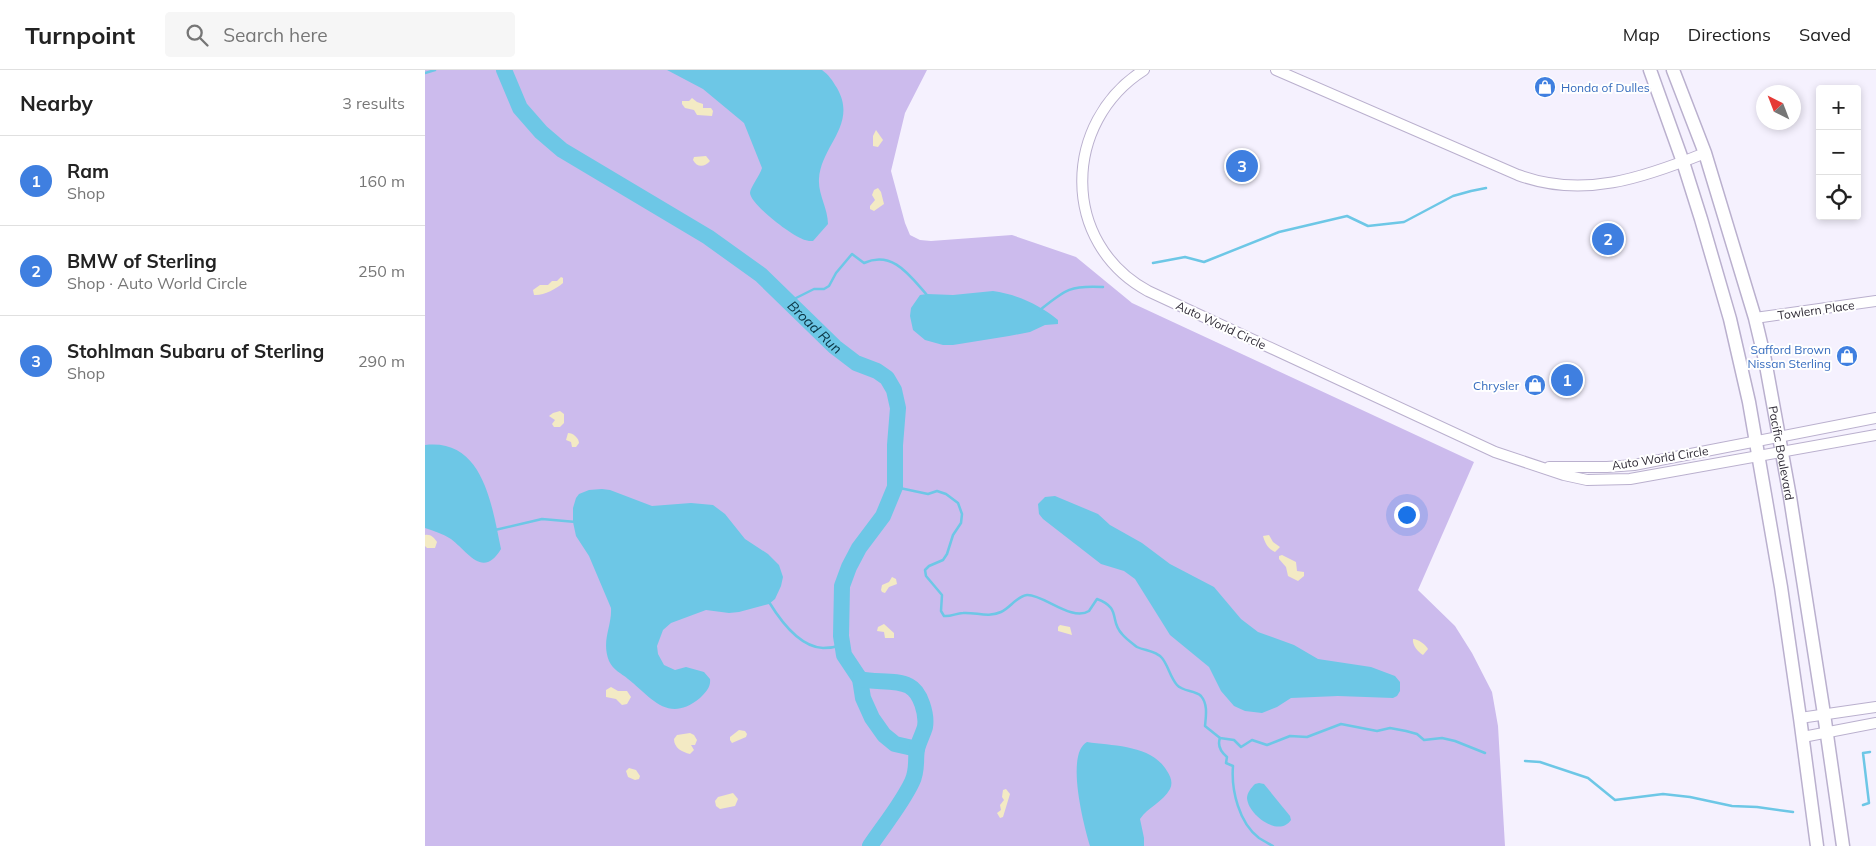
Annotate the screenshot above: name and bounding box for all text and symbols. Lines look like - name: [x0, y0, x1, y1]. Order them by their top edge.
- search box: [165, 12, 515, 57]
- text: Turnpoint: [25, 20, 135, 50]
- icon: search: [183, 21, 211, 49]
- text: Search here: [223, 23, 328, 47]
- text: Map: [1623, 23, 1660, 46]
- text: Directions: [1688, 23, 1771, 46]
- text: Saved: [1799, 23, 1851, 46]
- shop icon: Honda of Dulles: [1533, 75, 1557, 99]
- place label: Honda of Dulles: [1561, 80, 1650, 95]
- north arrow: [1756, 85, 1801, 130]
- map controls: [1816, 85, 1861, 220]
- button: +: [1816, 85, 1861, 130]
- text: Nearby: [20, 90, 93, 116]
- text: 3 results: [342, 93, 405, 113]
- button: −: [1816, 130, 1861, 175]
- pin: 3: [1226, 147, 1258, 185]
- text: Ram: [67, 159, 109, 183]
- text: 1: [31, 171, 41, 191]
- text: 160 m: [358, 171, 405, 191]
- button: locate: [1816, 175, 1861, 220]
- text: Shop: [67, 183, 105, 203]
- pin: 2: [1592, 220, 1624, 258]
- text: BMW of Sterling: [67, 249, 217, 273]
- text: 2: [31, 261, 41, 281]
- text: 250 m: [358, 261, 405, 281]
- text: Shop · Auto World Circle: [67, 273, 247, 293]
- water label: Broad Run: [784, 297, 845, 358]
- street label: Towlern Place: [1777, 297, 1855, 323]
- street label: Auto World Circle: [1174, 298, 1268, 352]
- text: Stohlman Subaru of Sterling: [67, 339, 324, 363]
- place label: Safford Brown Nissan Sterling: [1747, 342, 1831, 371]
- shop icon: Safford Brown Nissan Sterling: [1835, 344, 1859, 368]
- text: 3: [31, 351, 41, 371]
- text: 290 m: [358, 351, 405, 371]
- pin: 1: [1551, 361, 1583, 399]
- text: Shop: [67, 363, 105, 383]
- shop icon: Chrysler: [1523, 373, 1547, 397]
- place label: Chrysler: [1473, 378, 1520, 393]
- street label: Pacific Boulevard: [1766, 404, 1798, 501]
- street label: Auto World Circle: [1611, 443, 1709, 473]
- your location: [1394, 502, 1420, 528]

